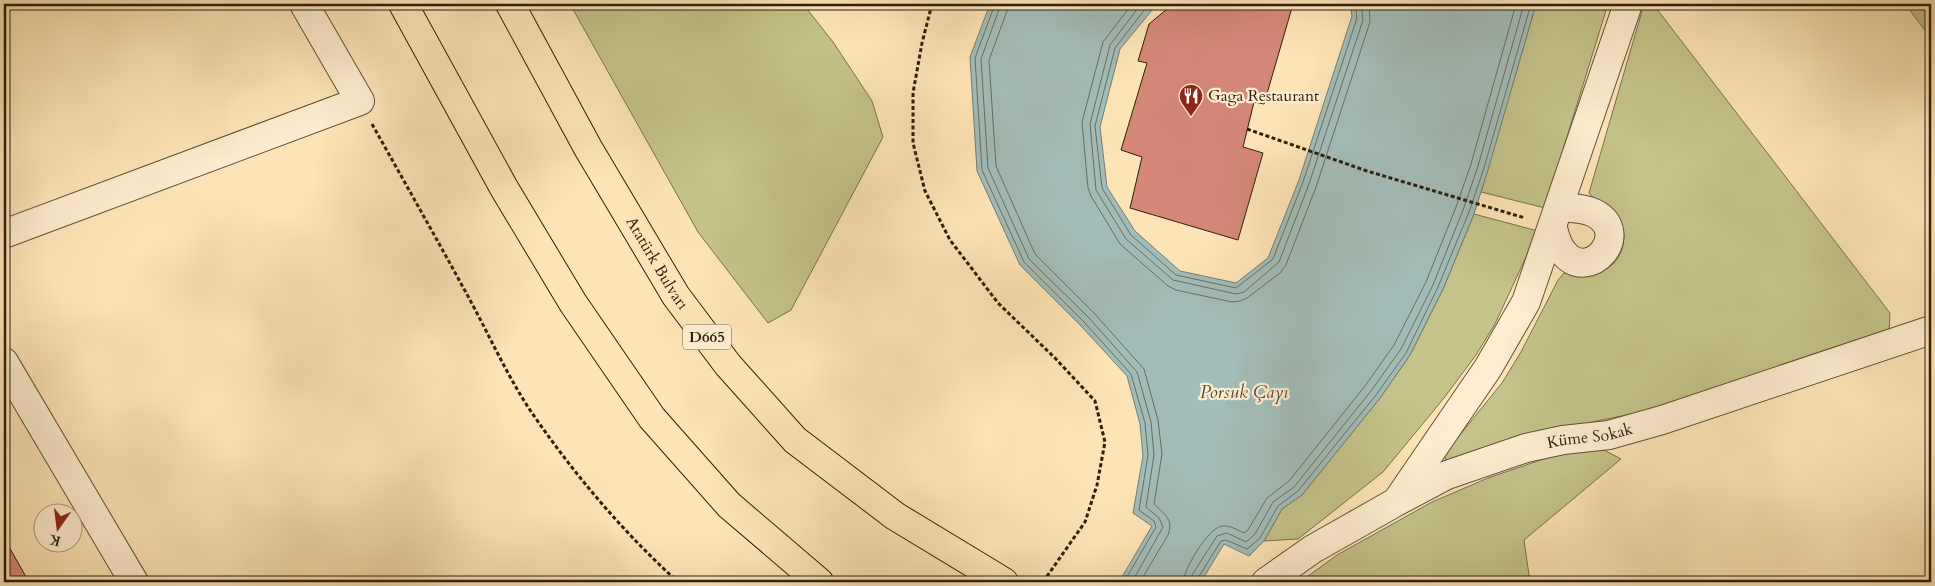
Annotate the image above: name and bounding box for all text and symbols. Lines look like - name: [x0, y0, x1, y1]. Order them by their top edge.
- restaurant icon: Gaga Restaurant: [1178, 83, 1204, 117]
- place label: Gaga Restaurant: [1208, 85, 1319, 107]
- street label: Atatürk Bulvarı: [620, 213, 694, 315]
- road number: D665: [683, 324, 731, 350]
- water label: Porsuk Çayı: [1200, 380, 1288, 405]
- street label: Küme Sokak: [1545, 418, 1636, 454]
- north arrow: [32, 504, 82, 554]
- text: K: [47, 529, 63, 551]

